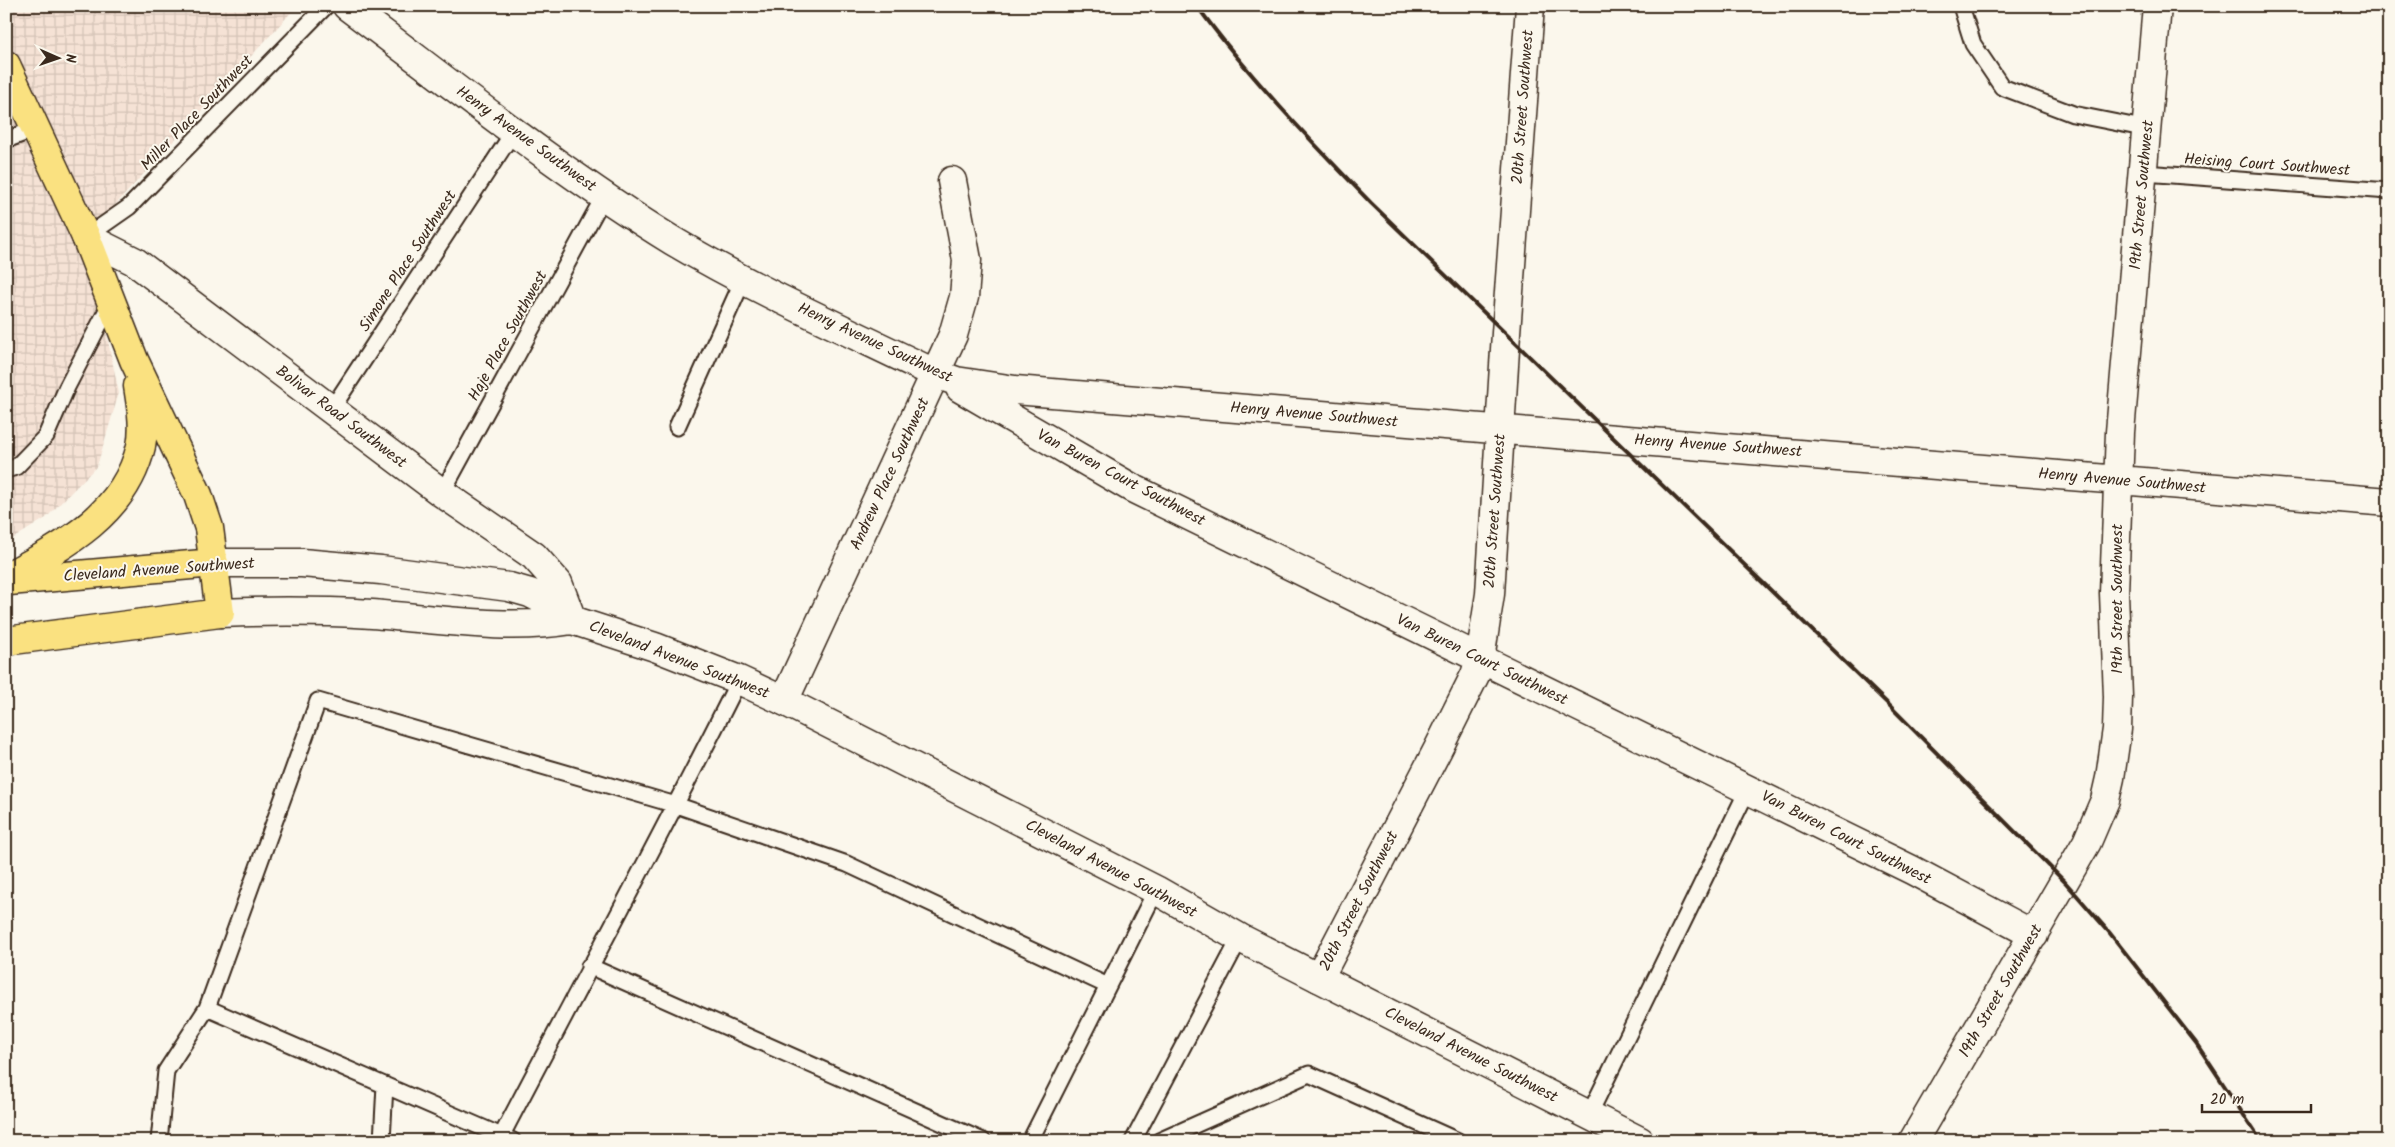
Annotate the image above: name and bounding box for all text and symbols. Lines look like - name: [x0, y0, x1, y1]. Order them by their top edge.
- street label: 20th Street Southwest: [1505, 28, 1541, 185]
- north arrow: [32, 32, 82, 82]
- street label: Miller Place Southwest: [135, 49, 260, 177]
- text: N: [59, 54, 81, 63]
- street label: Henry Avenue Southwest: [451, 79, 602, 199]
- street label: 19th Street Southwest: [2123, 118, 2161, 271]
- street label: Heising Court Southwest: [2183, 147, 2352, 183]
- street label: Simone Place Southwest: [353, 185, 464, 337]
- street label: Haje Place Southwest: [462, 265, 555, 406]
- street label: Henry Avenue Southwest: [793, 296, 957, 390]
- street label: Bolivar Road Southwest: [270, 359, 413, 475]
- street label: Andrew Place Southwest: [844, 393, 937, 554]
- street label: Henry Avenue Southwest: [1229, 395, 1400, 435]
- street label: Van Buren Court Southwest: [1032, 423, 1211, 534]
- street label: Henry Avenue Southwest: [1633, 428, 1804, 464]
- street label: 20th Street Southwest: [1477, 432, 1513, 589]
- street label: Henry Avenue Southwest: [2037, 461, 2208, 501]
- street label: 19th Street Southwest: [2105, 523, 2130, 674]
- street label: Cleveland Avenue Southwest: [63, 551, 256, 589]
- street label: Van Buren Court Southwest: [1392, 608, 1573, 713]
- street label: Cleveland Avenue Southwest: [585, 614, 774, 706]
- street label: Van Buren Court Southwest: [1757, 784, 1936, 892]
- street label: Cleveland Avenue Southwest: [1020, 813, 1202, 925]
- street label: 20th Street Southwest: [1313, 826, 1406, 976]
- street label: 19th Street Southwest: [1953, 919, 2050, 1062]
- street label: Cleveland Avenue Southwest: [1380, 1000, 1563, 1110]
- scale bar: [2202, 1082, 2311, 1114]
- text: 20 m: [2210, 1088, 2244, 1112]

